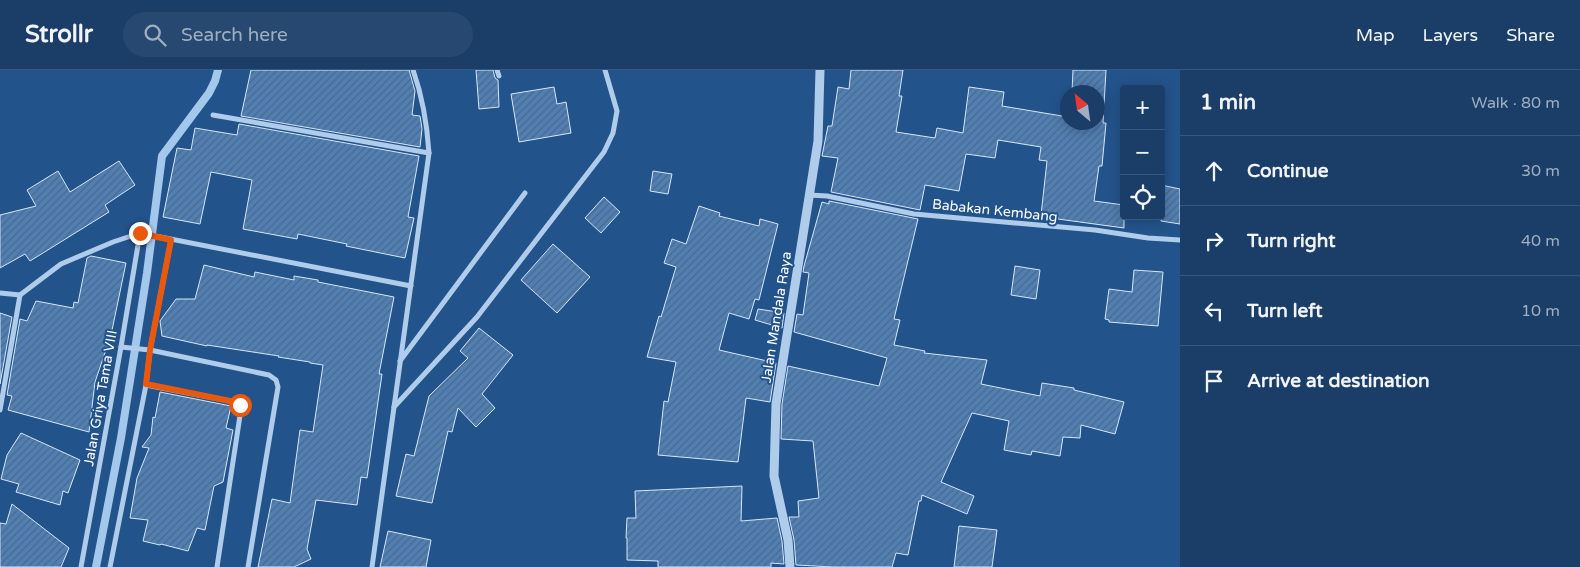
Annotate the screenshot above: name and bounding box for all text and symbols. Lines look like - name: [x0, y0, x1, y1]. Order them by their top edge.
- search box: [123, 12, 473, 57]
- text: Strollr: [25, 20, 93, 49]
- icon: search: [141, 21, 169, 49]
- text: Search here: [181, 24, 288, 46]
- text: Map: [1356, 24, 1395, 46]
- text: Layers: [1423, 24, 1478, 46]
- text: Share: [1506, 24, 1555, 46]
- north arrow: [1060, 85, 1105, 130]
- map controls: [1120, 85, 1165, 220]
- button: +: [1120, 85, 1165, 130]
- text: 1 min: [1200, 90, 1256, 115]
- text: Walk · 80 m: [1471, 93, 1560, 113]
- button: −: [1120, 130, 1165, 175]
- icon: ahead: [1200, 157, 1228, 185]
- text: Continue: [1247, 160, 1329, 182]
- text: 30 m: [1521, 161, 1560, 181]
- button: locate: [1120, 175, 1165, 220]
- street label: Babakan Kembang: [931, 195, 1058, 226]
- route end: [129, 222, 152, 245]
- icon: right: [1200, 227, 1228, 255]
- text: Turn right: [1247, 230, 1335, 252]
- text: 40 m: [1521, 231, 1560, 251]
- street label: Jalan Mandala Raya: [758, 250, 795, 384]
- icon: left: [1200, 297, 1228, 325]
- text: Turn left: [1247, 300, 1323, 322]
- text: 10 m: [1521, 301, 1560, 321]
- street label: Jalan Griya Tama VIII: [80, 329, 121, 467]
- icon: arrive: [1200, 367, 1228, 395]
- text: Arrive at destination: [1247, 370, 1430, 392]
- route start: [229, 394, 252, 417]

